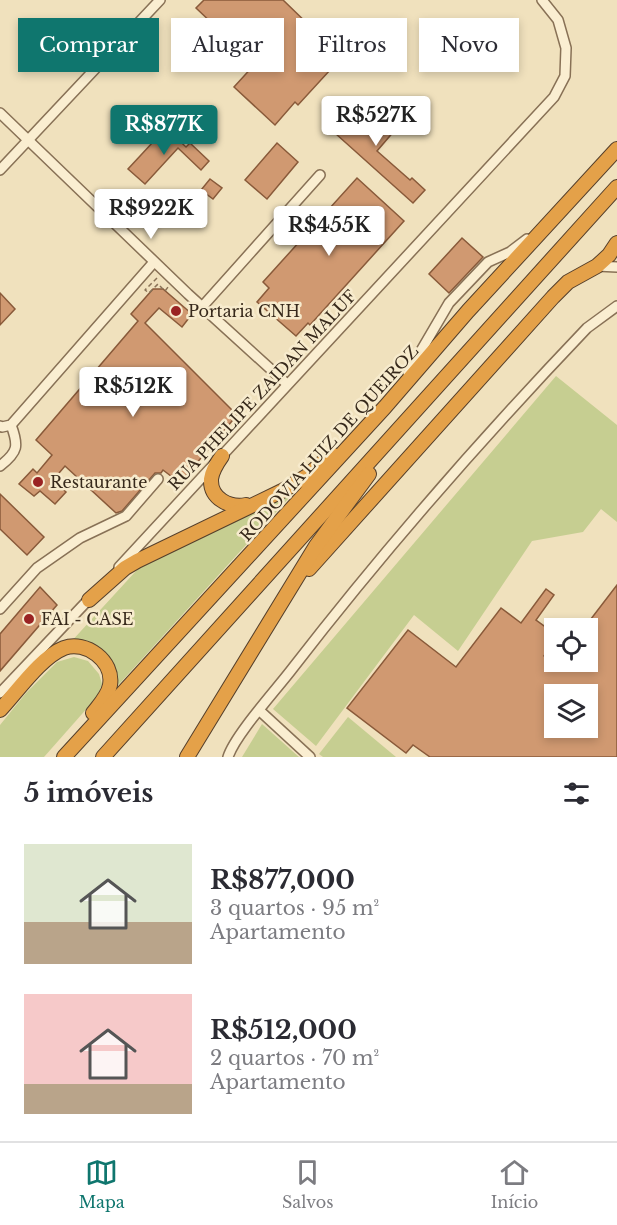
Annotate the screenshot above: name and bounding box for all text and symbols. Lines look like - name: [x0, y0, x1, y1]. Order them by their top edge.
- chip: Comprar: [18, 18, 159, 72]
- chip: Alugar: [171, 18, 284, 72]
- chip: Filtros: [296, 18, 407, 72]
- chip: Novo: [419, 18, 519, 72]
- pin: R$527K: [327, 96, 425, 147]
- text: R$527K: [336, 103, 416, 127]
- pin: R$877K: [115, 105, 213, 156]
- text: R$877K: [124, 112, 204, 136]
- pin: R$922K: [102, 189, 200, 240]
- text: R$922K: [108, 196, 194, 220]
- pin: R$455K: [280, 206, 378, 257]
- text: R$455K: [288, 213, 370, 237]
- street label: RUA PHELIPE ZAIDAN MALUF: [164, 286, 360, 494]
- place label: Portaria CNH: [188, 301, 300, 321]
- marker: Portaria CNH: [169, 304, 183, 318]
- street label: RODOVIA LUIZ DE QUEIROZ: [236, 341, 422, 545]
- pin: R$512K: [84, 367, 182, 418]
- text: R$512K: [93, 374, 173, 398]
- place label: Restaurante: [50, 472, 147, 492]
- marker: Restaurante: [31, 475, 45, 489]
- place label: FAI - CASE: [41, 609, 133, 629]
- marker: FAI - CASE: [22, 612, 36, 626]
- map controls: [544, 618, 598, 738]
- button: locate: [544, 618, 598, 672]
- button: layers: [544, 684, 598, 738]
- text: 5 imóveis: [24, 777, 153, 809]
- icon: filters: [560, 777, 593, 810]
- text: R$877,000: [210, 864, 355, 896]
- icon: home: [72, 868, 144, 940]
- text: 3 quartos · 95 m²: [210, 896, 379, 920]
- text: Apartamento: [210, 920, 346, 944]
- text: R$512,000: [210, 1014, 357, 1046]
- icon: home: [72, 1018, 144, 1090]
- text: 2 quartos · 70 m²: [210, 1046, 379, 1070]
- text: Apartamento: [210, 1070, 346, 1094]
- tab: Mapa: [79, 1156, 125, 1212]
- tab: Salvos: [282, 1156, 333, 1212]
- tab: Início: [491, 1156, 538, 1212]

